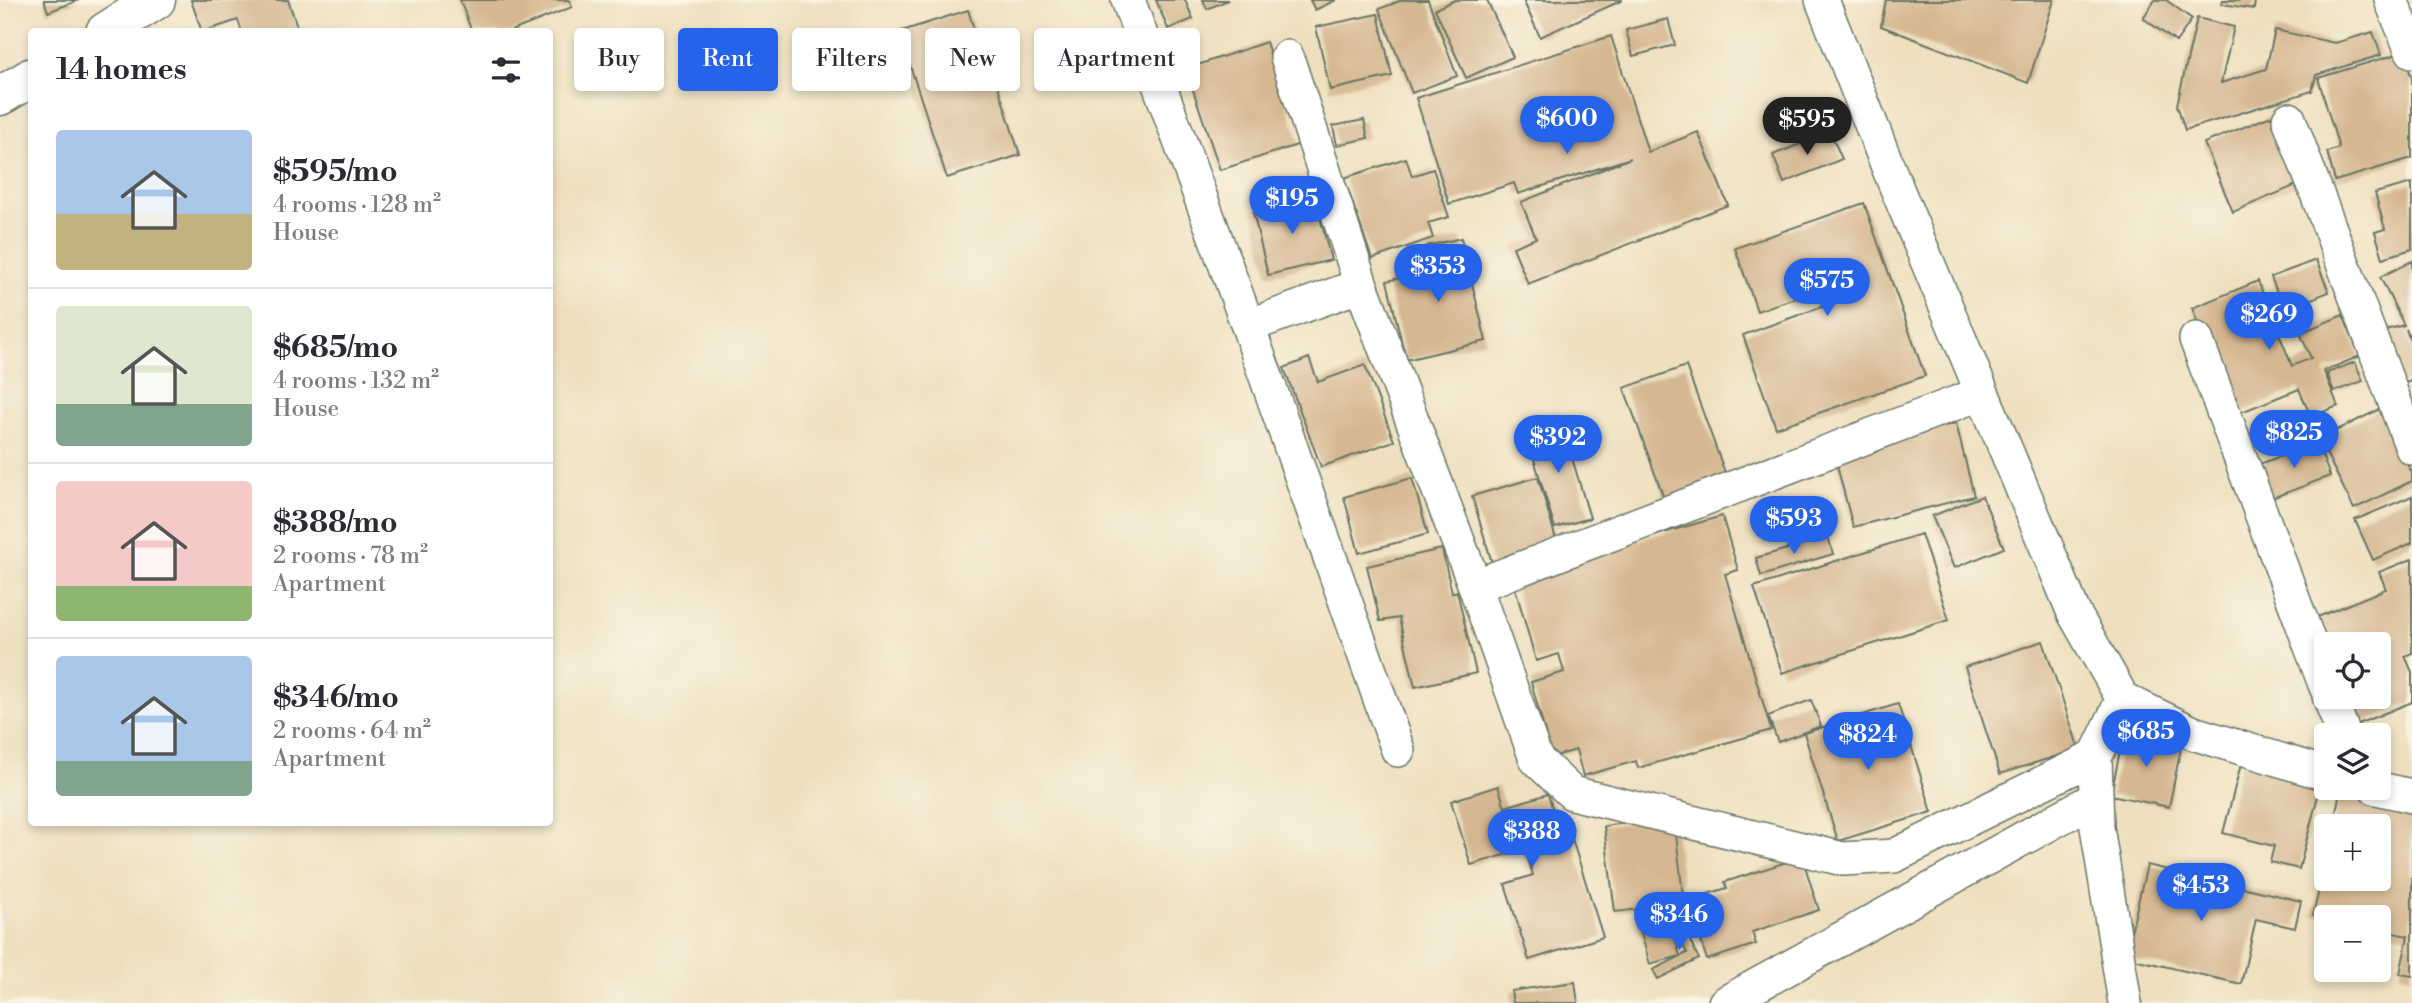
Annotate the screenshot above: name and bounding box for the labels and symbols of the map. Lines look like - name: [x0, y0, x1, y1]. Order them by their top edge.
- pin: $600: [1526, 96, 1608, 156]
- pin: $595: [1766, 97, 1848, 157]
- pin: $195: [1251, 176, 1333, 236]
- pin: $353: [1397, 244, 1479, 304]
- pin: $575: [1786, 258, 1868, 318]
- pin: $269: [2228, 292, 2310, 352]
- pin: $825: [2253, 410, 2335, 470]
- pin: $392: [1517, 416, 1599, 475]
- pin: $593: [1753, 496, 1835, 556]
- pin: $685: [2105, 710, 2187, 769]
- pin: $824: [1827, 712, 1909, 772]
- pin: $388: [1491, 810, 1573, 869]
- pin: $453: [2160, 864, 2242, 923]
- pin: $346: [1638, 892, 1720, 952]

